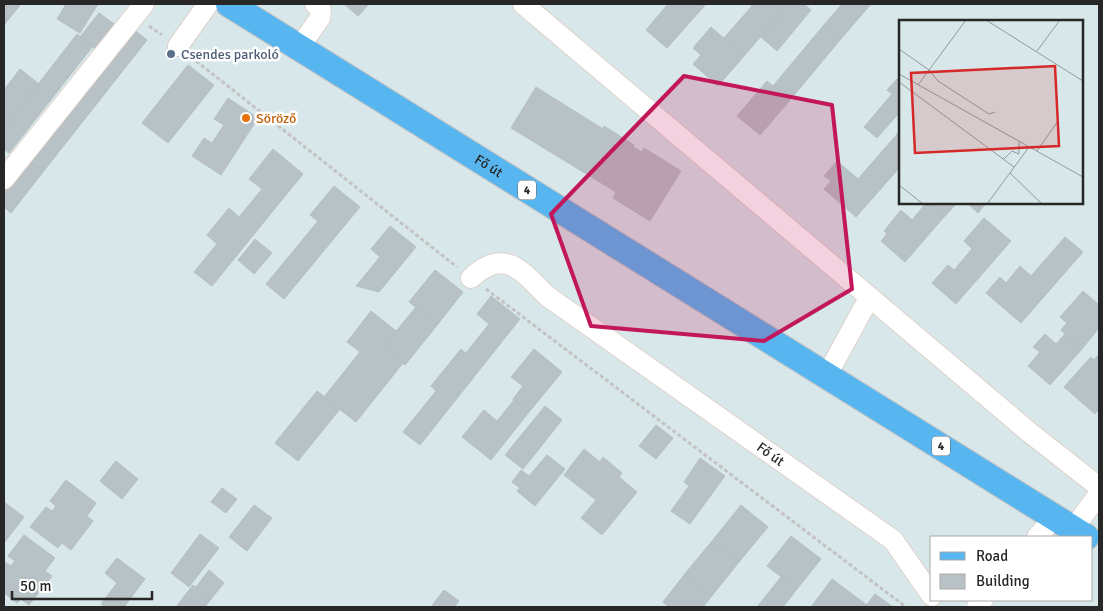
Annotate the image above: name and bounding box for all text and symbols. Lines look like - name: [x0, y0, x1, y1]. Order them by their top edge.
- inset map: [899, 20, 1083, 204]
- place label: Csendes parkoló: [181, 46, 279, 63]
- marker: Csendes parkoló: [165, 48, 177, 60]
- place label: Söröző: [256, 110, 296, 127]
- marker: Söröző: [240, 112, 252, 124]
- street label: Fő út: [472, 151, 506, 181]
- road number: 4: [518, 180, 536, 200]
- road number: 4: [932, 436, 950, 456]
- street label: Fő út: [754, 438, 788, 469]
- legend: [930, 536, 1093, 601]
- text: Road: [976, 547, 1008, 565]
- scale bar: [12, 568, 152, 600]
- text: Building: [976, 572, 1030, 590]
- text: 50 m: [20, 577, 51, 595]

